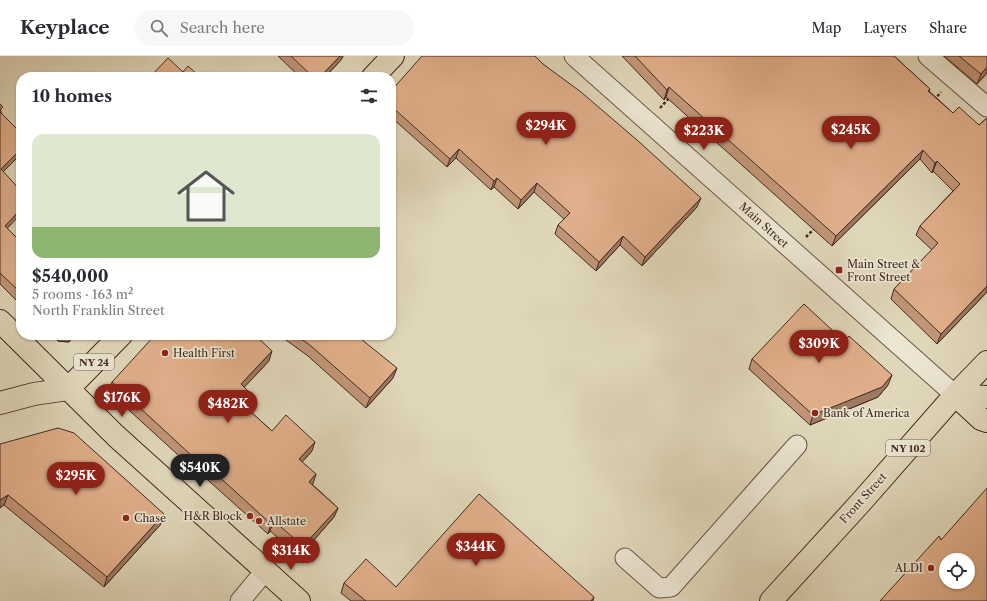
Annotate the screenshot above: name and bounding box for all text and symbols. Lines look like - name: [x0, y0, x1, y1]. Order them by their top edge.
- search box: [134, 10, 414, 46]
- text: Keyplace: [20, 16, 110, 39]
- icon: search: [148, 17, 170, 39]
- text: Search here: [180, 18, 265, 37]
- text: Map: [811, 19, 841, 37]
- text: Layers: [863, 19, 907, 37]
- text: Share: [929, 19, 967, 37]
- icon: filters: [358, 85, 380, 107]
- text: 10 homes: [32, 86, 112, 106]
- pin: $294K: [518, 112, 574, 146]
- pin: $245K: [823, 116, 879, 150]
- text: $294K: [526, 117, 566, 133]
- pin: $223K: [676, 117, 732, 151]
- text: $245K: [831, 121, 871, 137]
- text: $223K: [684, 122, 724, 138]
- icon: home: [170, 160, 242, 232]
- street label: Main Street: [737, 199, 791, 251]
- place label: Main Street & Front Street: [847, 257, 920, 284]
- marker: Main Street & Front Street: [834, 265, 844, 275]
- text: $540,000: [32, 266, 109, 286]
- text: 5 rooms · 163 m²: [32, 286, 133, 302]
- text: North Franklin Street: [32, 302, 165, 318]
- pin: $309K: [791, 330, 847, 364]
- text: $309K: [798, 335, 840, 351]
- place label: Health First: [173, 346, 235, 360]
- marker: Health First: [160, 348, 170, 358]
- road number: NY 24: [74, 354, 114, 370]
- pin: $176K: [94, 384, 150, 418]
- text: $176K: [103, 389, 141, 405]
- pin: $482K: [200, 390, 256, 424]
- text: $482K: [207, 395, 249, 411]
- place label: Bank of America: [823, 406, 910, 420]
- marker: Bank of America: [810, 408, 820, 418]
- road number: NY 102: [886, 440, 930, 456]
- pin: $540K: [172, 454, 228, 488]
- text: $540K: [180, 459, 220, 475]
- pin: $295K: [48, 462, 104, 496]
- text: $295K: [56, 467, 96, 483]
- street label: Front Street: [837, 470, 889, 526]
- place label: H&R Block: [184, 509, 243, 523]
- place label: Chase: [134, 511, 166, 525]
- marker: H&R Block: [245, 511, 255, 521]
- marker: Chase: [121, 513, 131, 523]
- place label: Allstate: [266, 514, 306, 528]
- marker: Allstate: [254, 516, 264, 526]
- pin: $344K: [448, 533, 504, 567]
- pin: $314K: [263, 537, 319, 571]
- text: $344K: [456, 538, 496, 554]
- text: $314K: [272, 542, 310, 558]
- map controls: [939, 553, 975, 589]
- button: locate: [939, 553, 975, 589]
- place label: ALDI: [894, 561, 923, 575]
- marker: ALDI: [926, 563, 936, 573]

